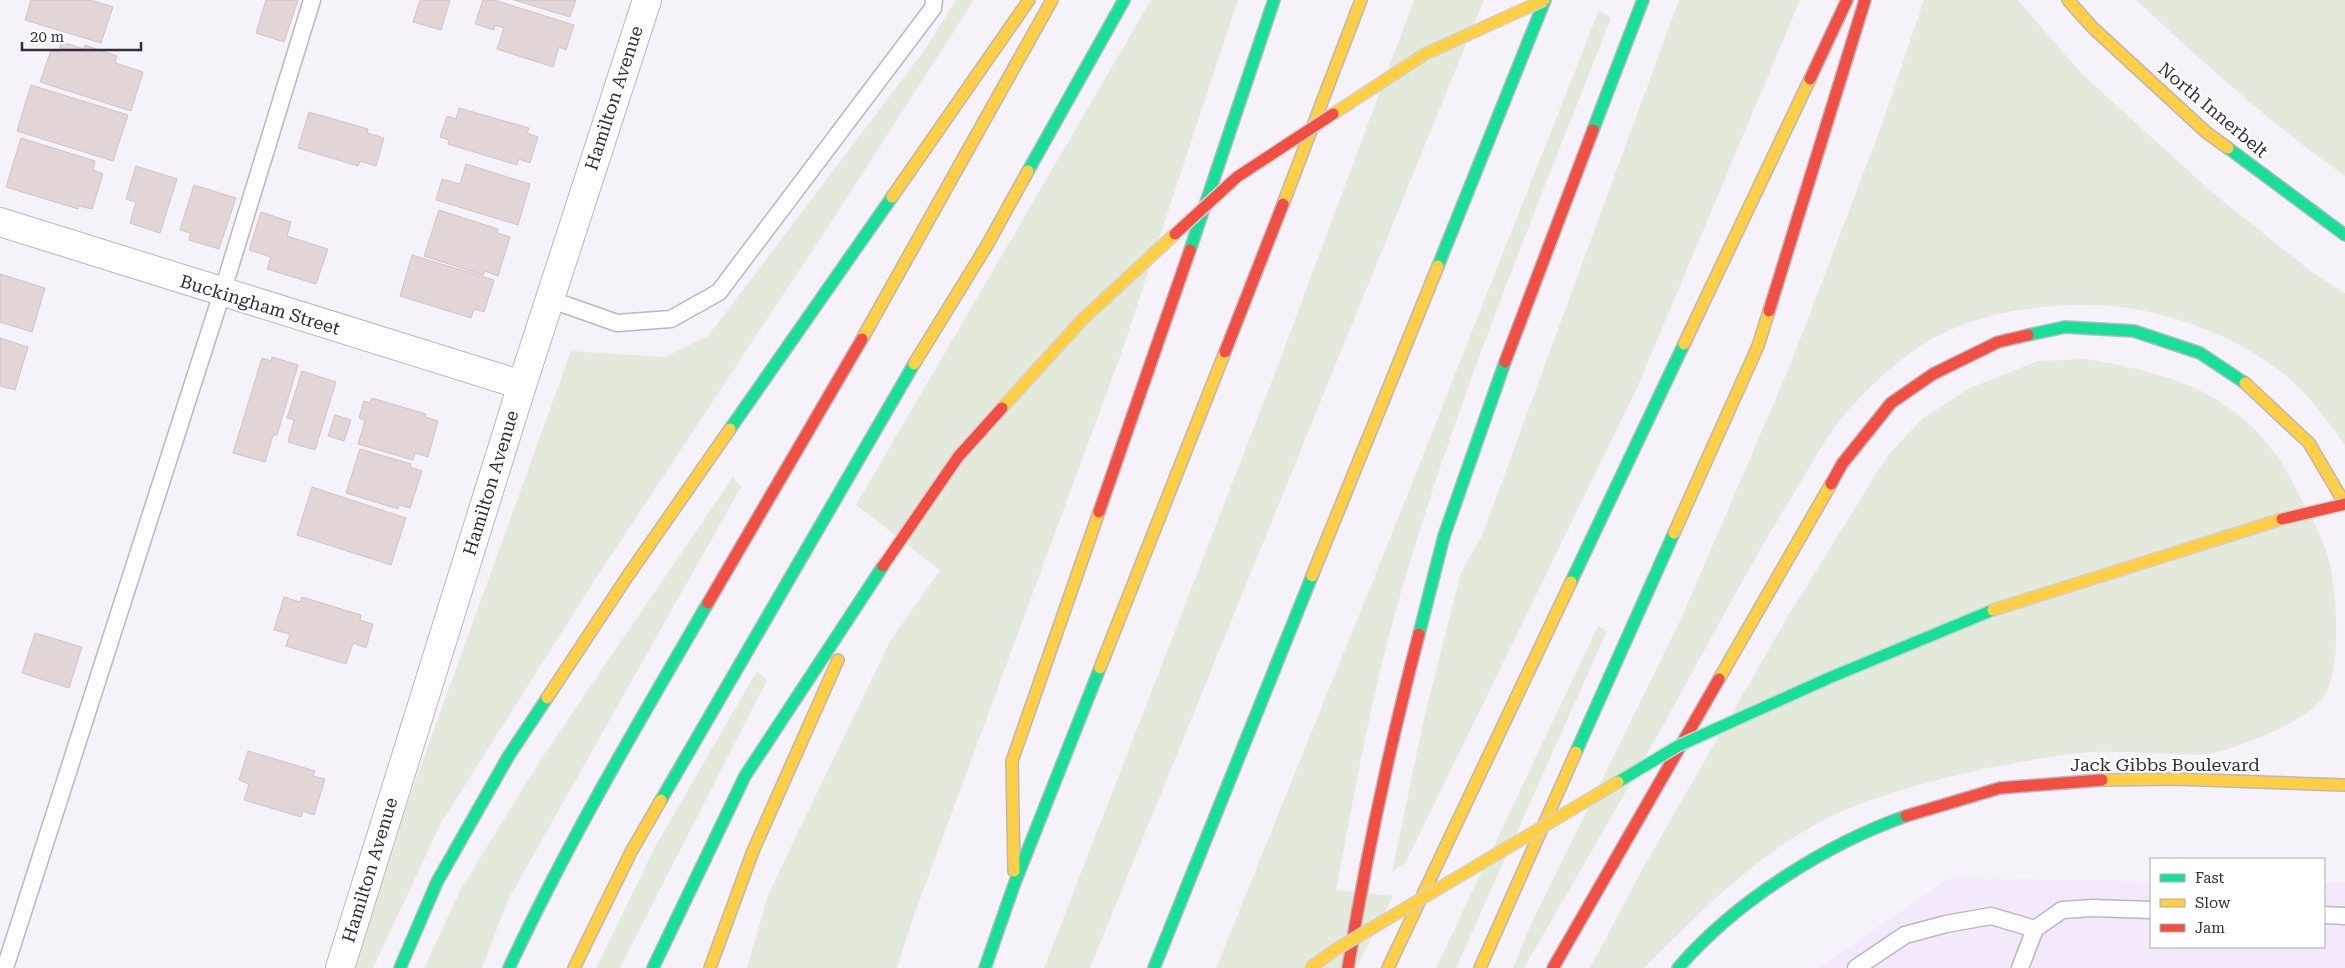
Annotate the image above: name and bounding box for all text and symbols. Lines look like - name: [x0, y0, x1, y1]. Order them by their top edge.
- scale bar: [22, 20, 141, 52]
- street label: Hamilton Avenue: [580, 23, 647, 173]
- text: 20 m: [30, 28, 65, 46]
- street label: North Innerbelt: [2154, 58, 2273, 162]
- street label: Buckingham Street: [178, 270, 343, 339]
- street label: Hamilton Avenue: [458, 408, 523, 558]
- street label: Jack Gibbs Boulevard: [2070, 754, 2260, 775]
- street label: Hamilton Avenue: [337, 795, 402, 945]
- legend: [2150, 858, 2325, 948]
- text: Fast: [2195, 869, 2225, 887]
- text: Slow: [2195, 894, 2231, 912]
- text: Jam: [2195, 919, 2225, 937]

